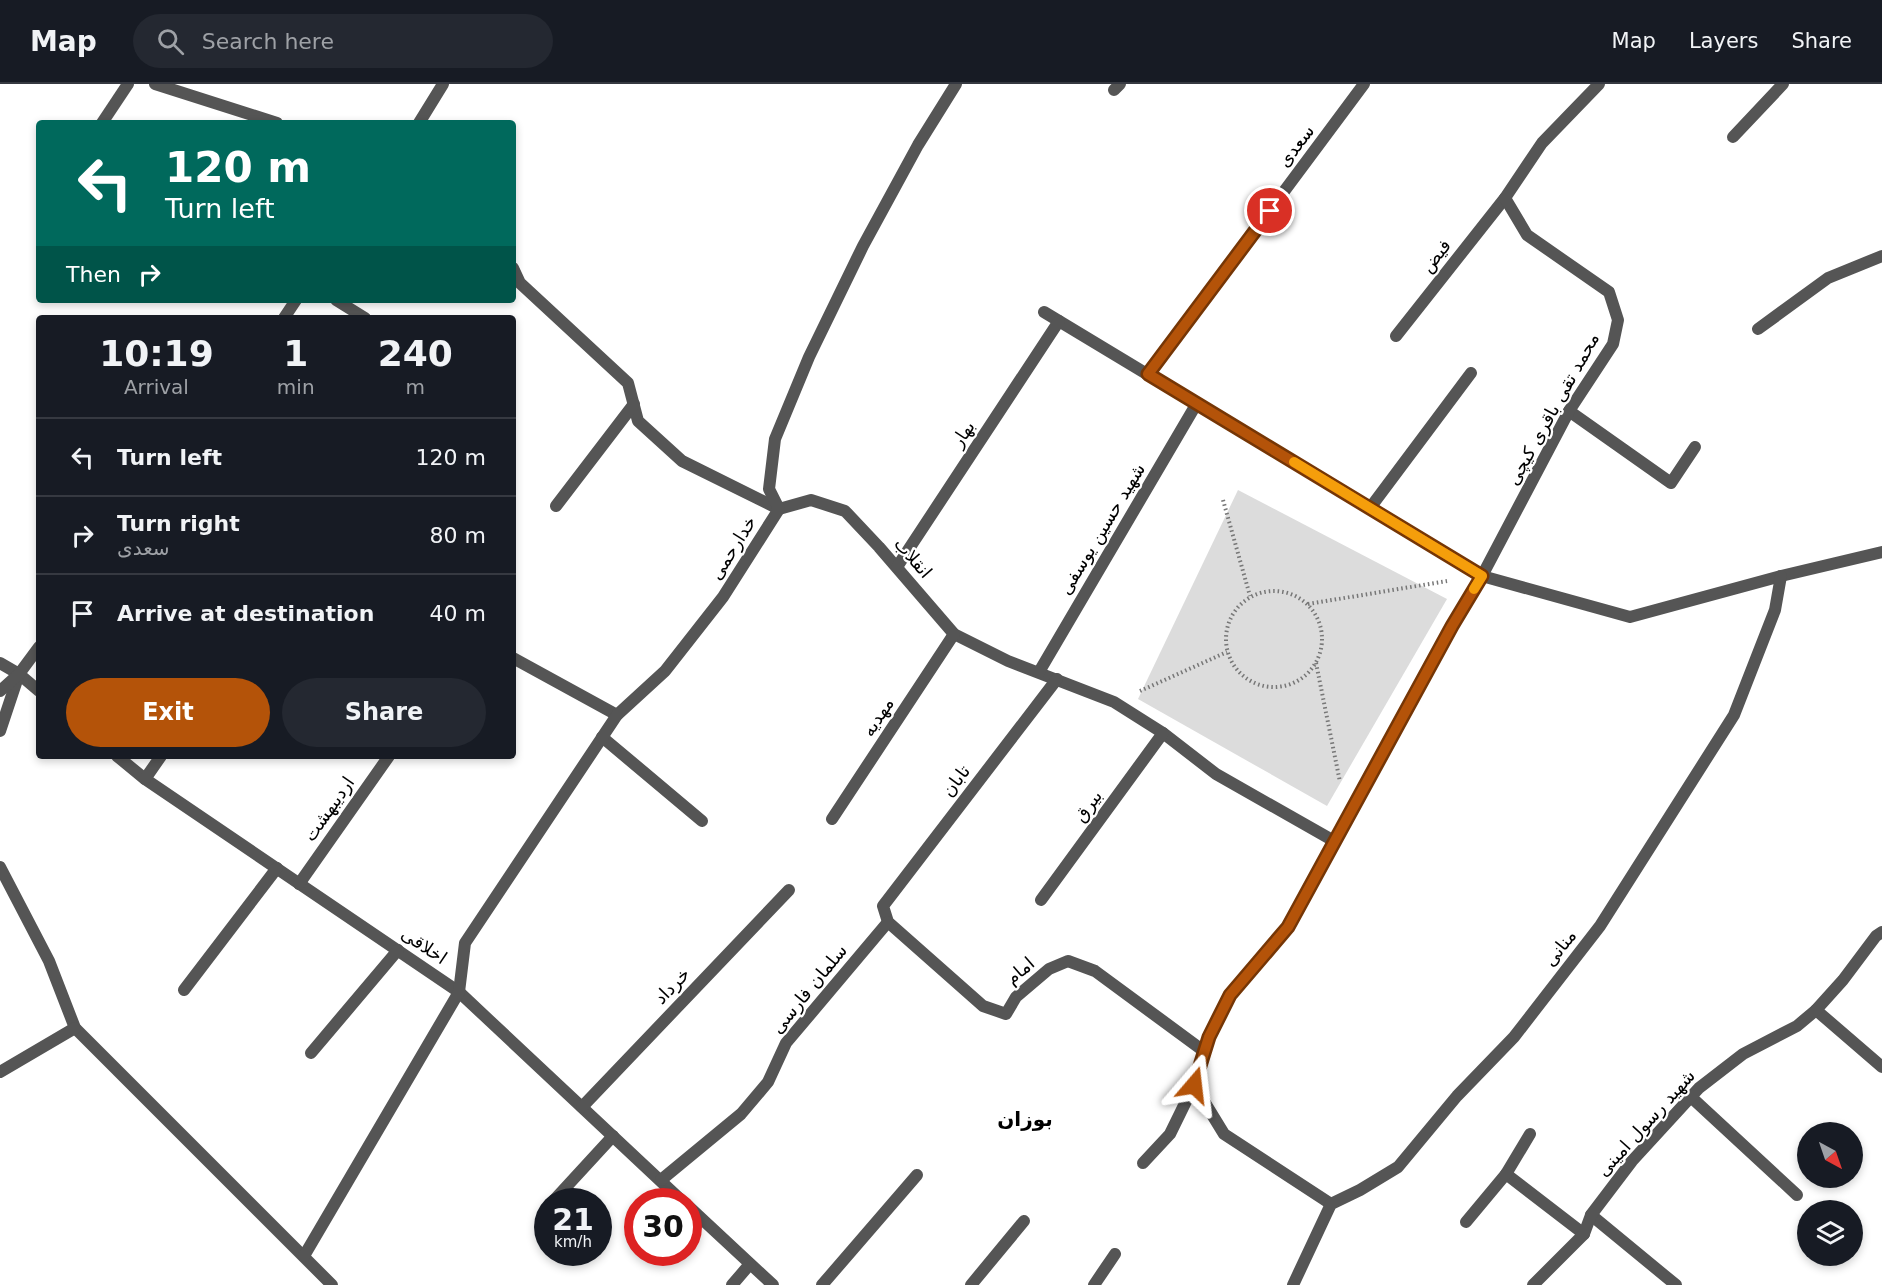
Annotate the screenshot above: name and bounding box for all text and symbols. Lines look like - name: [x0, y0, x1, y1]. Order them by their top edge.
- search box: [133, 14, 553, 68]
- text: Map: [30, 25, 97, 58]
- icon: search: [154, 25, 187, 58]
- text: Search here: [202, 29, 334, 54]
- text: Map: [1612, 29, 1656, 53]
- text: Layers: [1689, 29, 1758, 53]
- text: Share: [1791, 29, 1852, 53]
- street label: سعدی: [1273, 120, 1318, 171]
- text: 120 m: [165, 143, 311, 192]
- icon: left: [66, 144, 144, 222]
- pin: [1244, 185, 1295, 236]
- text: Turn left: [165, 193, 275, 224]
- icon: arrive: [1253, 194, 1286, 227]
- street label: فیض: [1416, 235, 1456, 277]
- icon: right: [133, 258, 166, 291]
- text: Then: [66, 262, 121, 287]
- street label: محمد تقی باقری کیچی: [1502, 329, 1604, 489]
- text: 10:19: [99, 333, 214, 374]
- text: 1: [283, 333, 308, 374]
- text: 240: [378, 333, 453, 374]
- text: Arrival: [124, 375, 189, 399]
- text: min: [277, 375, 315, 399]
- text: m: [406, 375, 425, 399]
- street label: بهار: [946, 416, 980, 452]
- icon: left: [66, 441, 99, 474]
- text: Turn left: [117, 445, 222, 470]
- text: 120 m: [416, 445, 486, 470]
- street label: شهید حسین یوسفی: [1054, 459, 1150, 599]
- text: Turn right: [117, 511, 240, 536]
- street label: خدارحمی: [705, 512, 760, 583]
- icon: right: [66, 519, 99, 552]
- text: 80 m: [430, 523, 486, 548]
- street label: انقلاب: [890, 533, 937, 582]
- text: سعدی: [117, 536, 170, 560]
- icon: arrive: [66, 597, 99, 630]
- text: Arrive at destination: [117, 601, 374, 626]
- text: 40 m: [430, 601, 486, 626]
- button: Exit: [66, 678, 270, 747]
- button: Share: [282, 678, 486, 747]
- street label: مهدیه: [857, 693, 899, 741]
- street label: تابان: [937, 761, 974, 801]
- street label: اردیبهشت: [299, 772, 359, 846]
- street label: بیرق: [1069, 786, 1107, 826]
- street label: اخلاقی: [397, 923, 451, 968]
- street label: منانی: [1539, 925, 1580, 970]
- street label: سلمان فارسی: [766, 940, 851, 1038]
- street label: امام: [1001, 952, 1038, 989]
- street label: خرداد: [649, 963, 695, 1009]
- position arrow: [1162, 1053, 1226, 1117]
- street label: شهید رسول امینی: [1592, 1065, 1700, 1181]
- district label: بوزان: [997, 1107, 1053, 1131]
- north arrow: [1797, 1122, 1863, 1188]
- map controls: [1797, 1122, 1863, 1266]
- speed limit sign: 30: [624, 1188, 702, 1266]
- button: layers: [1797, 1200, 1863, 1266]
- text: 21: [552, 1202, 594, 1237]
- text: km/h: [554, 1233, 592, 1251]

